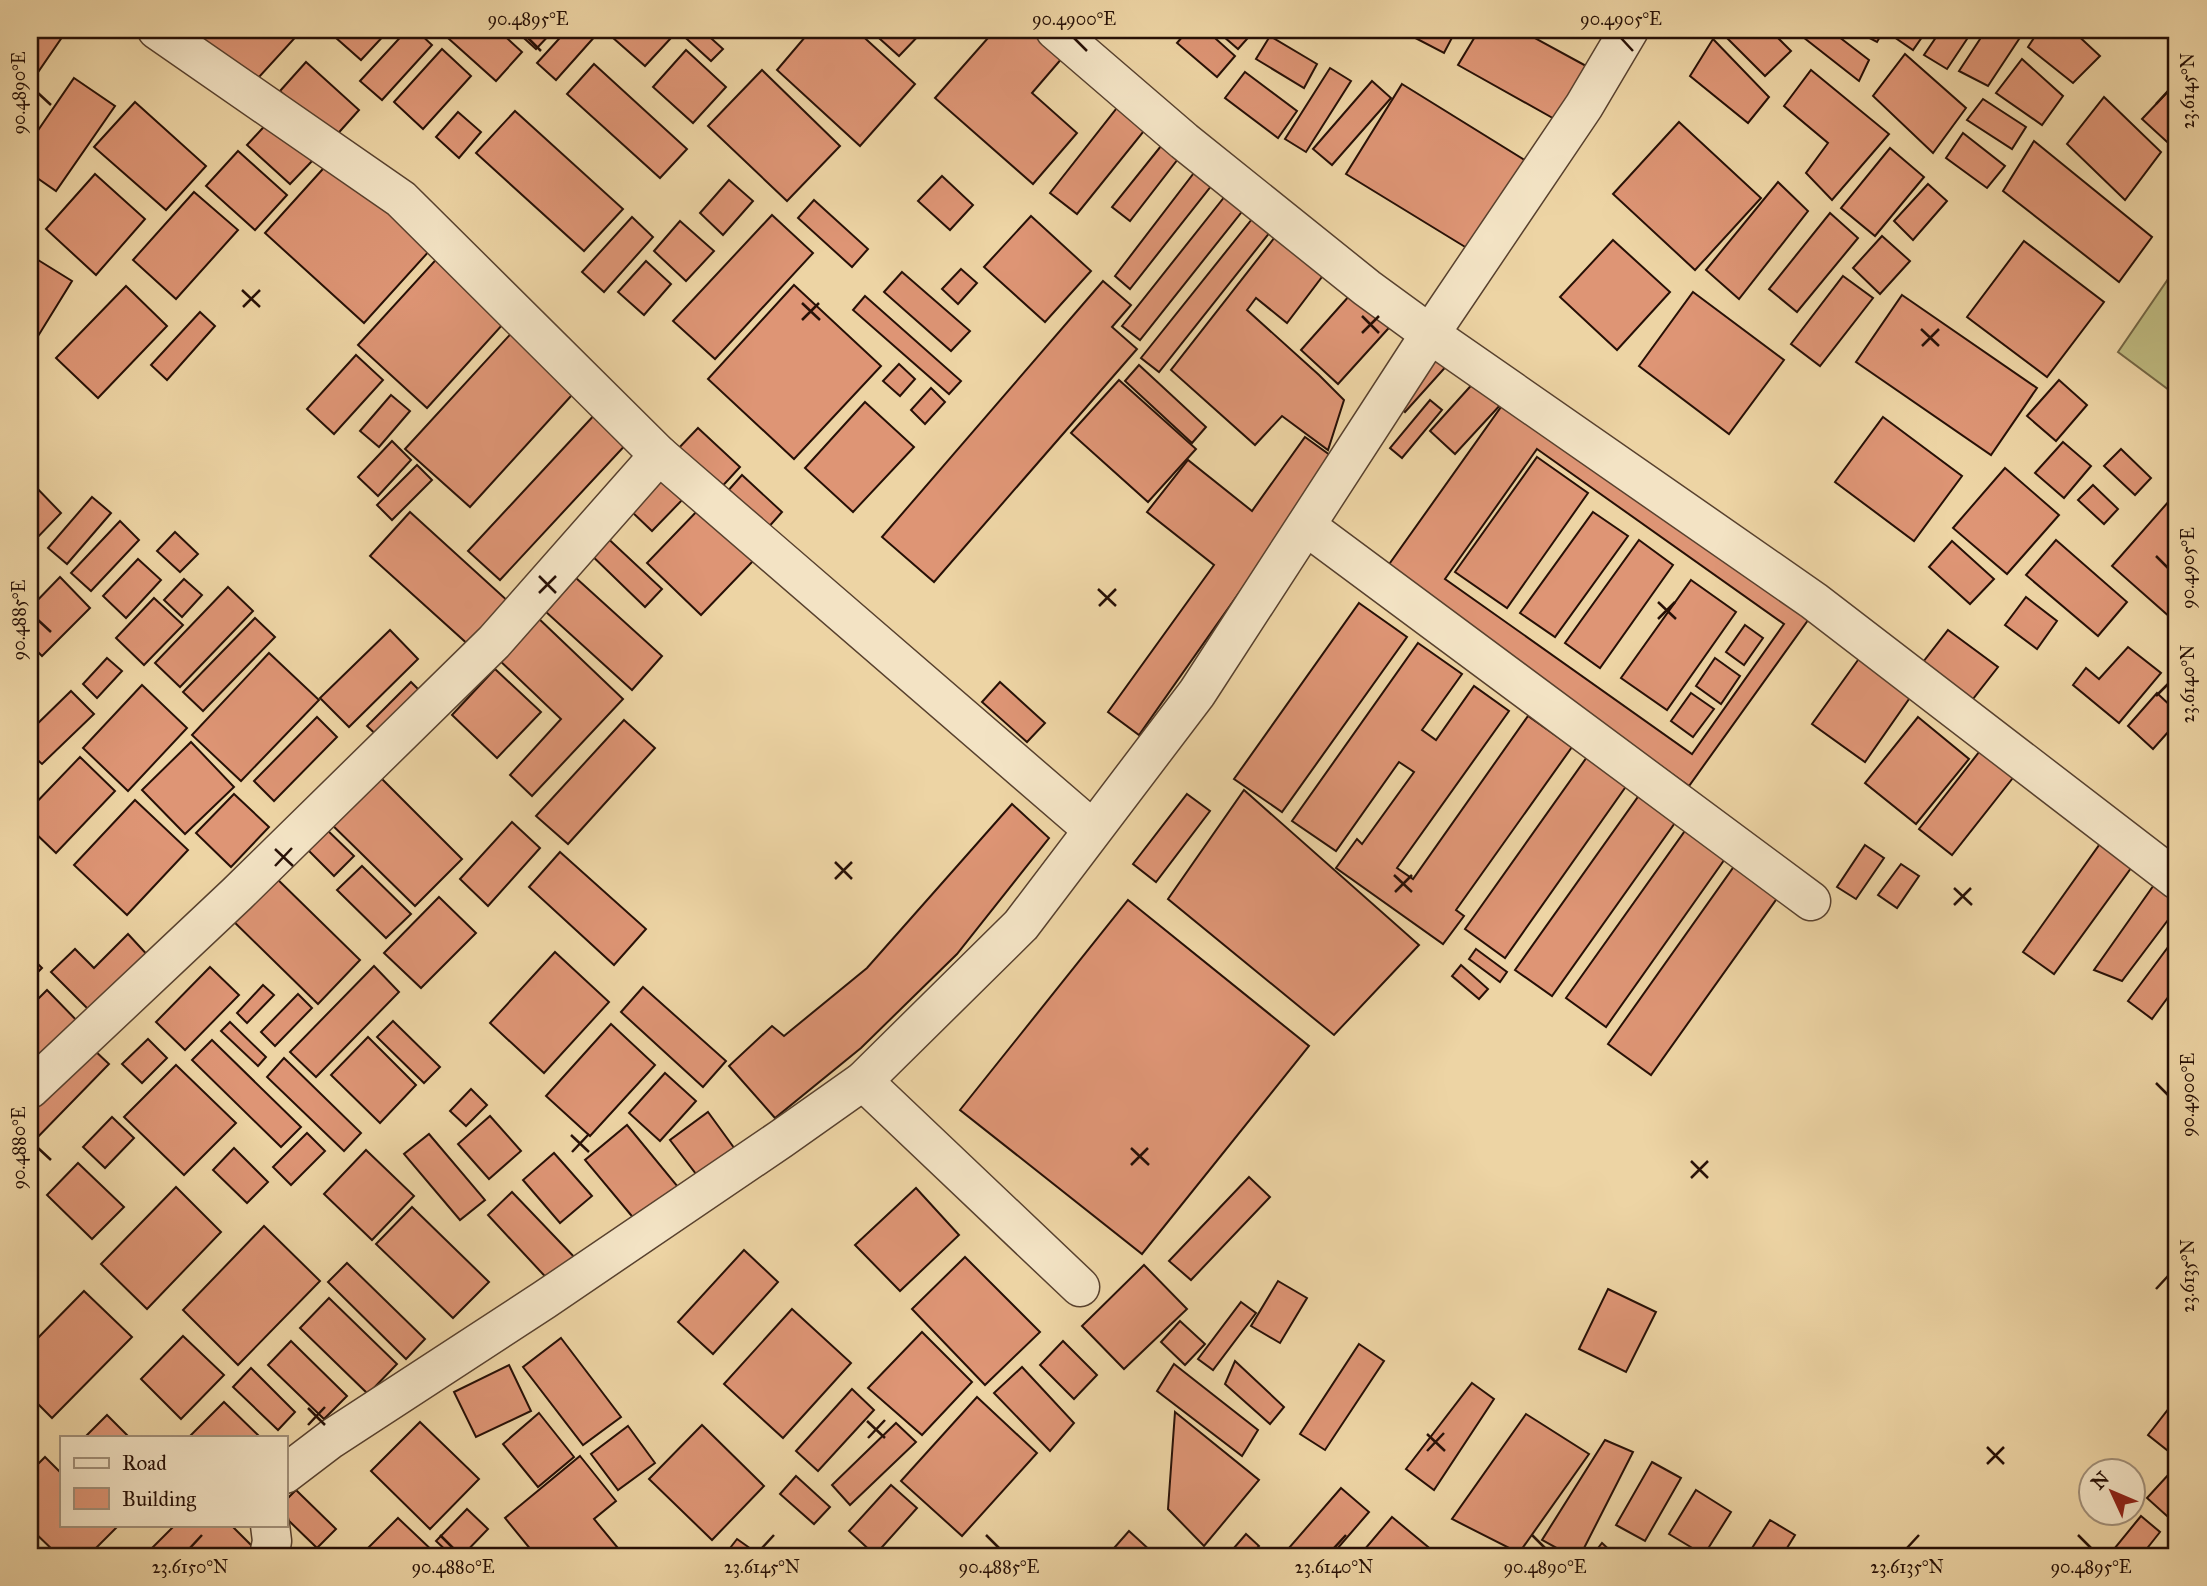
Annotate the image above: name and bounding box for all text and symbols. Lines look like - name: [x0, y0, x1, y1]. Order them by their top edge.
- text: 90.4895°E: [487, 8, 569, 30]
- text: 90.4900°E: [1032, 8, 1116, 30]
- text: 90.4905°E: [1580, 8, 1662, 30]
- text: 90.4890°E: [8, 51, 30, 135]
- text: 23.6145°N: [2177, 53, 2199, 129]
- text: 90.4905°E: [2177, 527, 2199, 609]
- text: 90.4885°E: [8, 579, 30, 661]
- text: 23.6140°N: [2177, 645, 2199, 723]
- text: 90.4900°E: [2177, 1053, 2199, 1137]
- text: 90.4880°E: [8, 1106, 30, 1190]
- text: 23.6135°N: [2177, 1239, 2199, 1313]
- legend: [60, 1436, 287, 1526]
- text: Road: [122, 1450, 167, 1476]
- north arrow: [2078, 1456, 2148, 1526]
- text: N: [2086, 1467, 2114, 1494]
- text: Building: [122, 1486, 196, 1512]
- text: 23.6150°N: [152, 1556, 228, 1578]
- text: 90.4880°E: [411, 1556, 495, 1578]
- text: 23.6145°N: [724, 1556, 800, 1578]
- text: 90.4885°E: [959, 1556, 1040, 1578]
- text: 23.6140°N: [1295, 1556, 1373, 1578]
- text: 90.4890°E: [1503, 1556, 1587, 1578]
- text: 23.6135°N: [1870, 1556, 1944, 1578]
- text: 90.4895°E: [2050, 1556, 2132, 1578]

